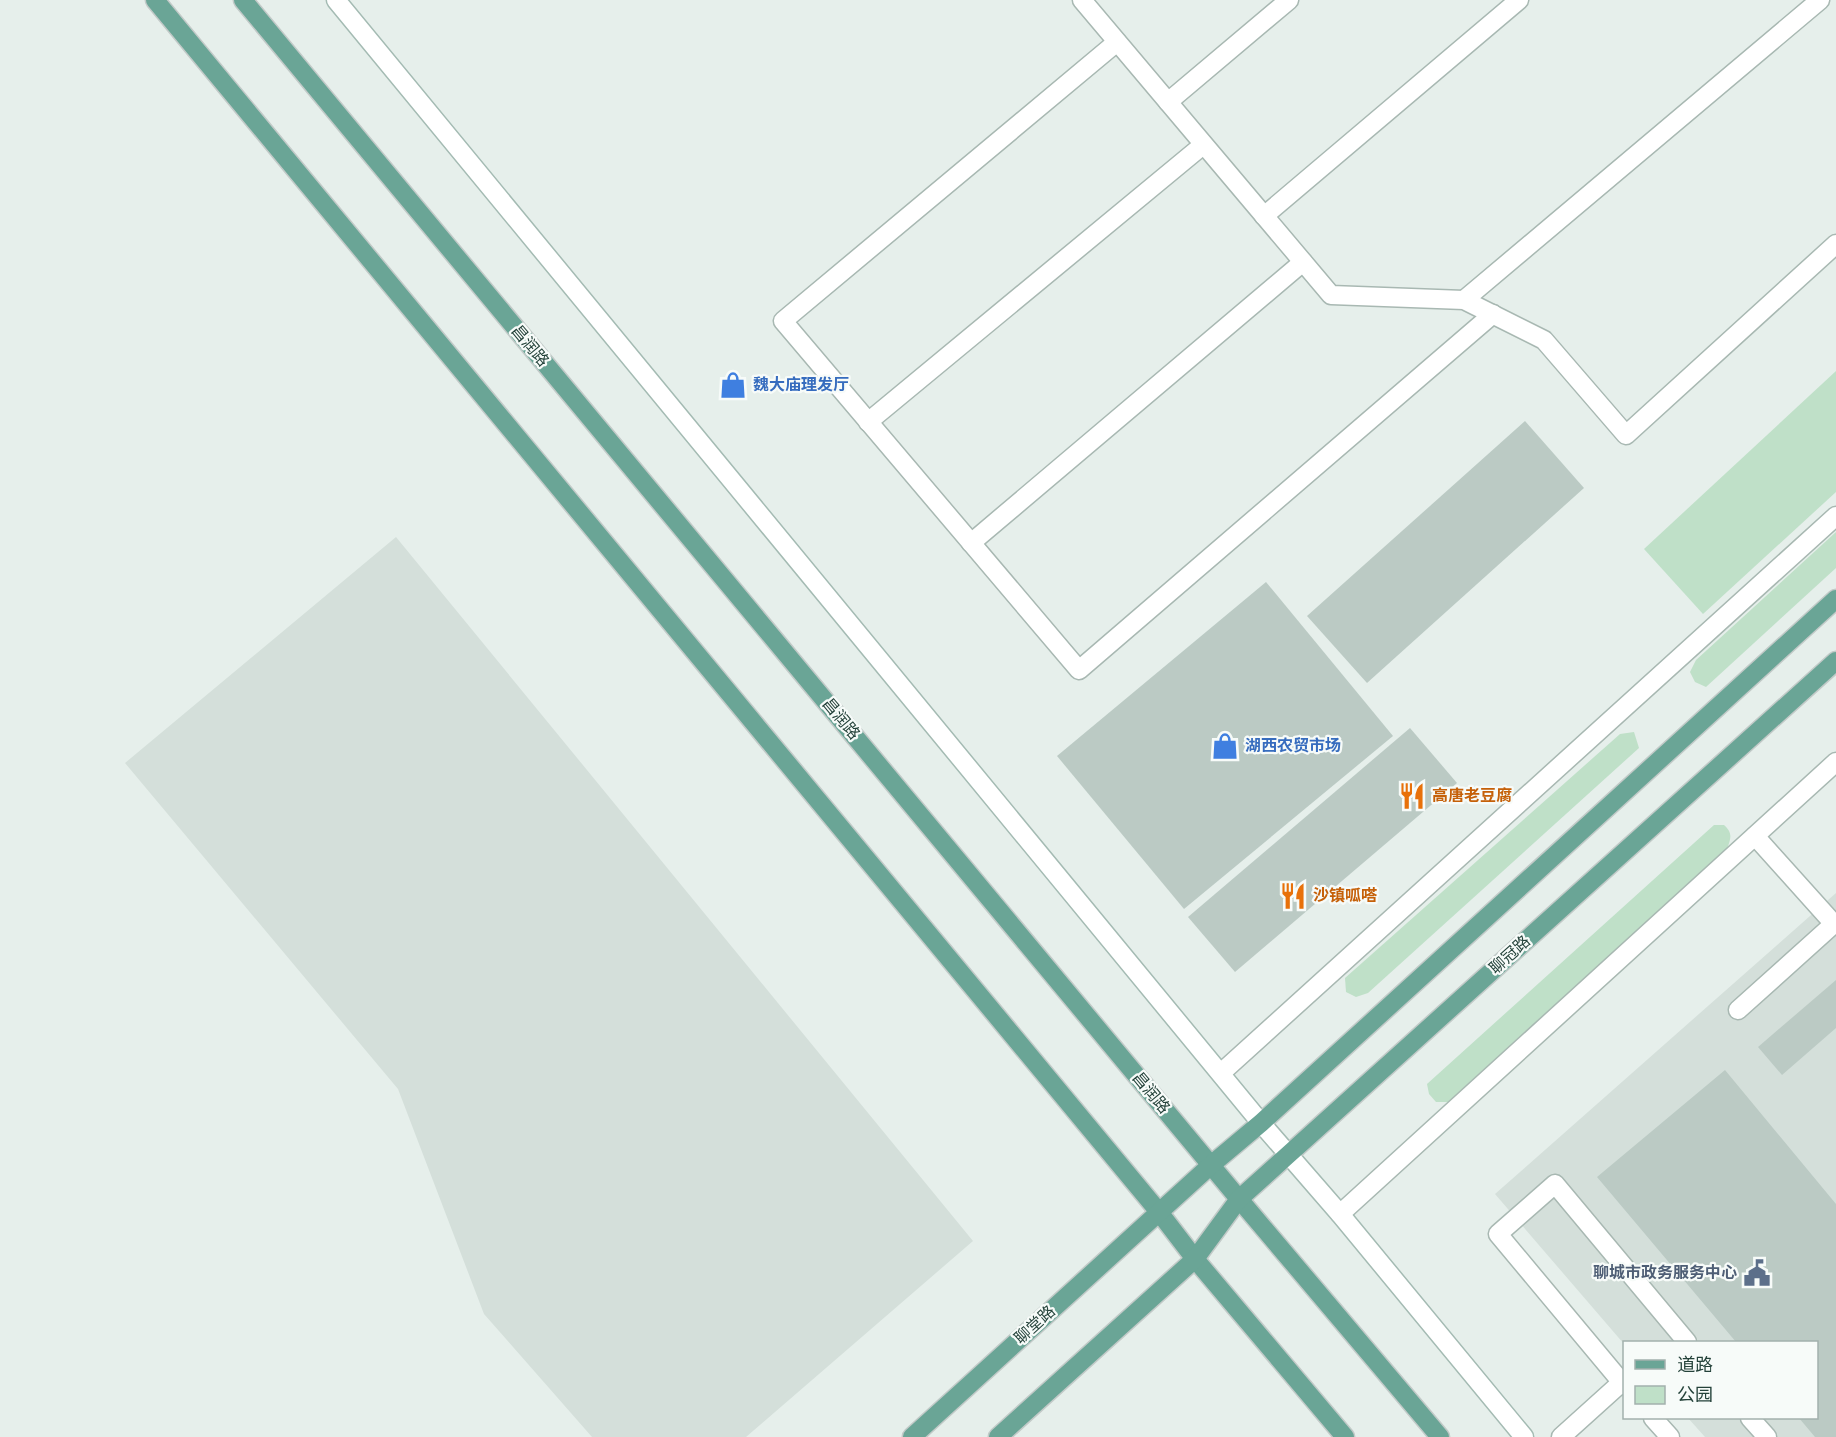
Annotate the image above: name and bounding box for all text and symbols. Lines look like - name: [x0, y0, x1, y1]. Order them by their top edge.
- street label: 昌润路: [506, 321, 554, 371]
- shop icon: 魏大庙理发厅: [718, 370, 748, 400]
- place label: 魏大庙理发厅: [753, 374, 849, 396]
- street label: 昌润路: [817, 694, 865, 744]
- shop icon: 湖西农贸市场: [1210, 731, 1240, 761]
- place label: 湖西农贸市场: [1245, 735, 1341, 757]
- restaurant icon: 高唐老豆腐: [1397, 781, 1427, 811]
- place label: 高唐老豆腐: [1432, 785, 1512, 807]
- restaurant icon: 沙镇呱嗒: [1278, 881, 1308, 911]
- place label: 沙镇呱嗒: [1313, 885, 1378, 907]
- street label: 聊冠路: [1485, 931, 1535, 979]
- street label: 昌润路: [1127, 1068, 1175, 1118]
- public building icon: 聊城市政务服务中心: [1742, 1258, 1772, 1288]
- place label: 聊城市政务服务中心: [1593, 1262, 1737, 1284]
- street label: 聊堂路: [1010, 1301, 1060, 1349]
- legend: [1623, 1341, 1818, 1419]
- text: 道路: [1677, 1353, 1713, 1378]
- text: 公园: [1677, 1383, 1713, 1408]

